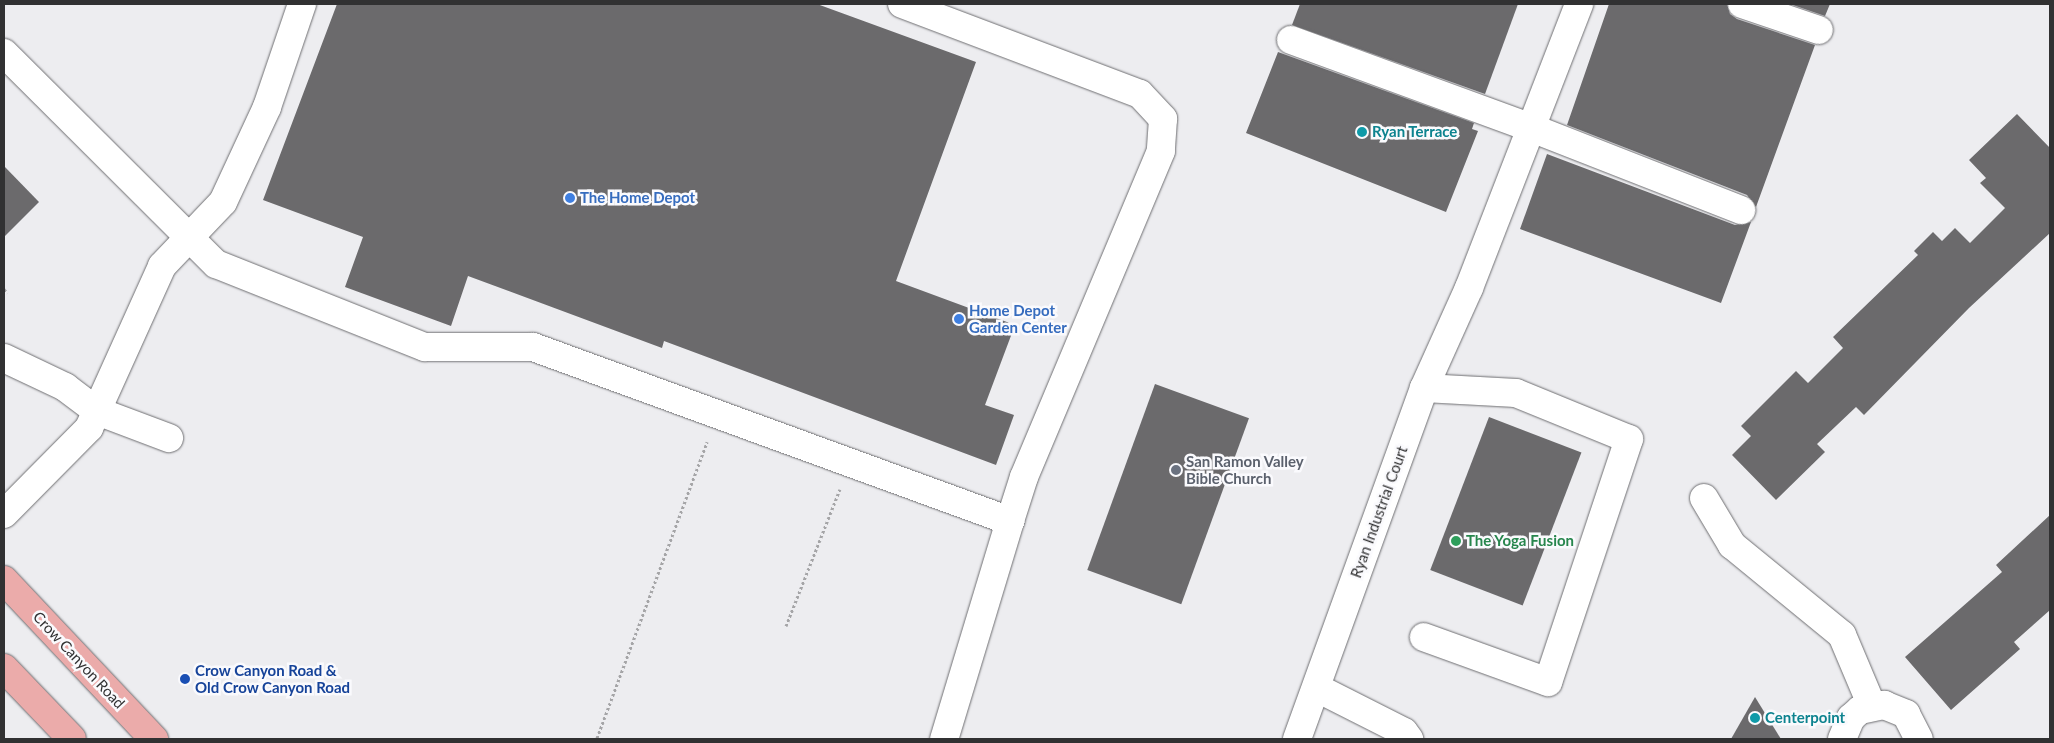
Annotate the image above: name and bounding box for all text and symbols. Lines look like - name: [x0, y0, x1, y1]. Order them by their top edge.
- place label: Ryan Terrace: [1372, 123, 1458, 141]
- marker: Ryan Terrace: [1356, 126, 1368, 138]
- place label: The Home Depot: [580, 189, 695, 207]
- marker: The Home Depot: [564, 192, 576, 204]
- place label: Home Depot Garden Center: [969, 301, 1067, 336]
- marker: Home Depot Garden Center: [953, 313, 965, 325]
- street label: Ryan Industrial Court: [1347, 444, 1411, 580]
- place label: San Ramon Valley Bible Church: [1186, 452, 1304, 487]
- marker: San Ramon Valley Bible Church: [1170, 464, 1182, 476]
- place label: The Yoga Fusion: [1466, 532, 1575, 550]
- marker: The Yoga Fusion: [1450, 535, 1462, 547]
- street label: Crow Canyon Road: [29, 608, 129, 712]
- place label: Crow Canyon Road & Old Crow Canyon Road: [195, 661, 350, 696]
- marker: Crow Canyon Road & Old Crow Canyon Road: [179, 673, 191, 685]
- place label: Centerpoint: [1765, 709, 1845, 727]
- marker: Centerpoint: [1749, 712, 1761, 724]

